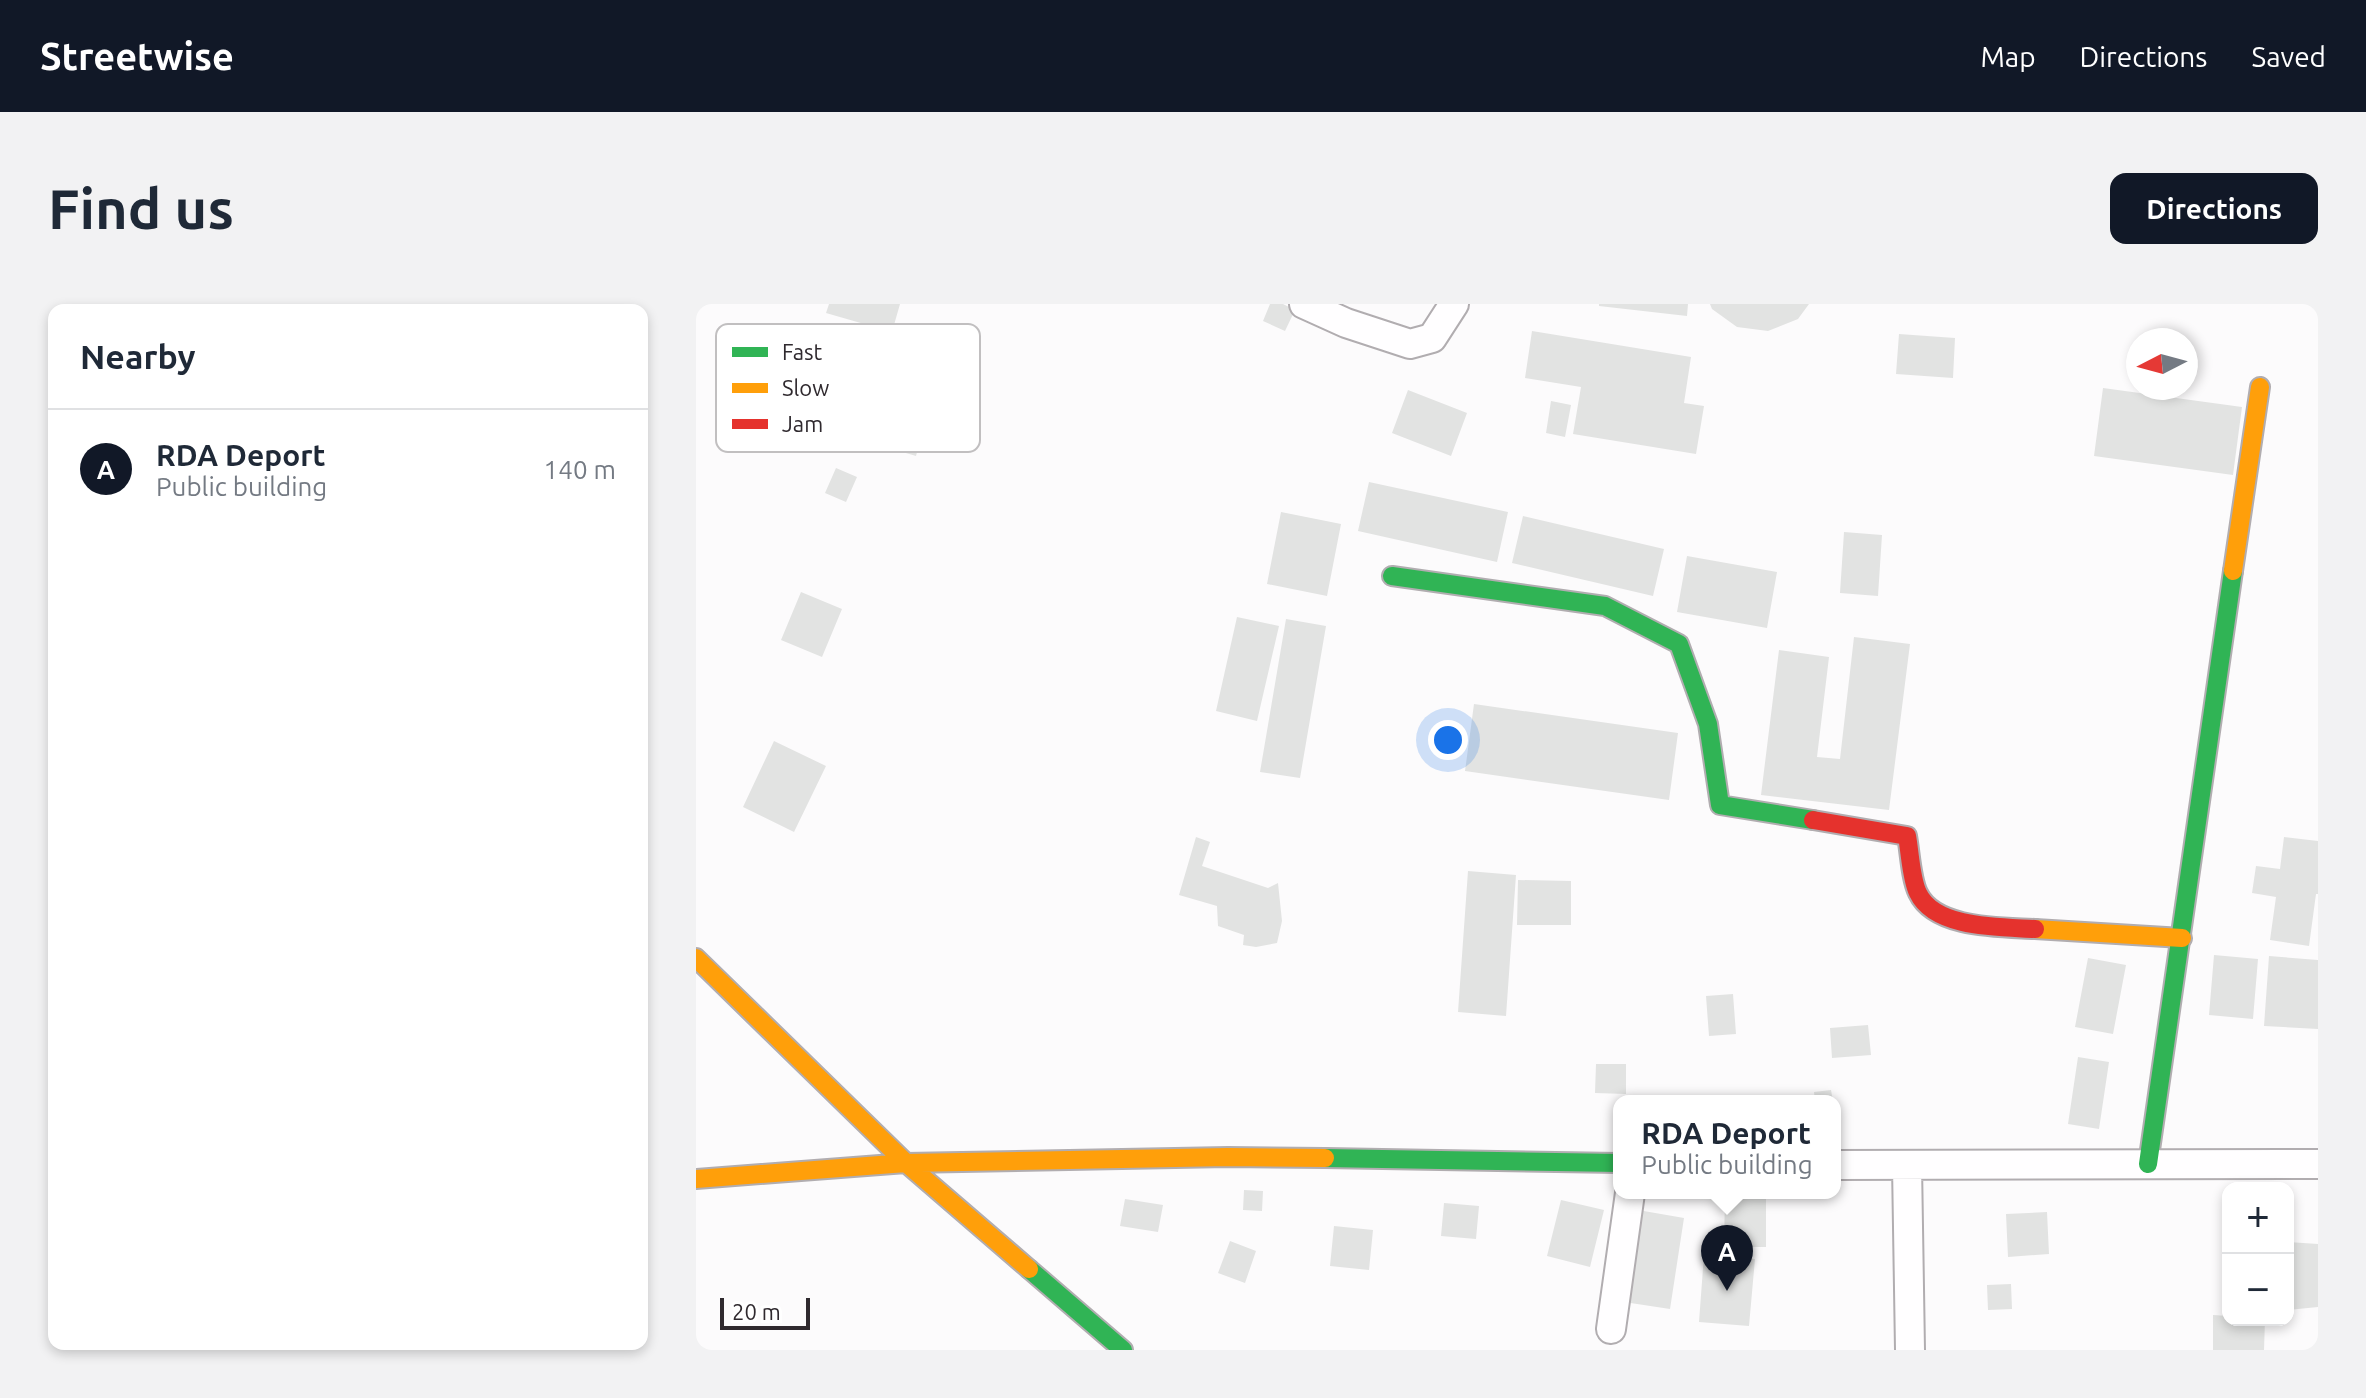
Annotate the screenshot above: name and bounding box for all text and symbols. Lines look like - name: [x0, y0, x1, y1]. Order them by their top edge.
- text: Streetwise: [40, 35, 234, 77]
- text: Map: [1980, 41, 2036, 72]
- text: Directions: [2080, 41, 2207, 72]
- text: Saved: [2251, 41, 2326, 72]
- button: Directions: [2110, 173, 2318, 244]
- text: Find us: [48, 177, 234, 240]
- legend: [716, 324, 980, 452]
- north arrow: [2126, 328, 2198, 400]
- text: Nearby: [80, 337, 195, 375]
- text: Fast: [782, 339, 823, 364]
- text: Slow: [782, 375, 829, 400]
- text: Jam: [782, 411, 823, 436]
- text: RDA Deport: [156, 438, 326, 472]
- text: A: [97, 455, 115, 484]
- text: 140 m: [544, 455, 616, 484]
- text: Public building: [156, 472, 327, 501]
- your location: [1428, 720, 1468, 760]
- popup: [1613, 1095, 1841, 1199]
- text: RDA Deport: [1641, 1116, 1811, 1150]
- text: Public building: [1641, 1150, 1813, 1179]
- map controls: [2222, 1182, 2294, 1326]
- button: +: [2222, 1182, 2294, 1254]
- pin: A: [1701, 1225, 1753, 1291]
- button: −: [2222, 1254, 2294, 1326]
- scale bar: [720, 1294, 810, 1330]
- text: 20 m: [732, 1299, 781, 1324]

